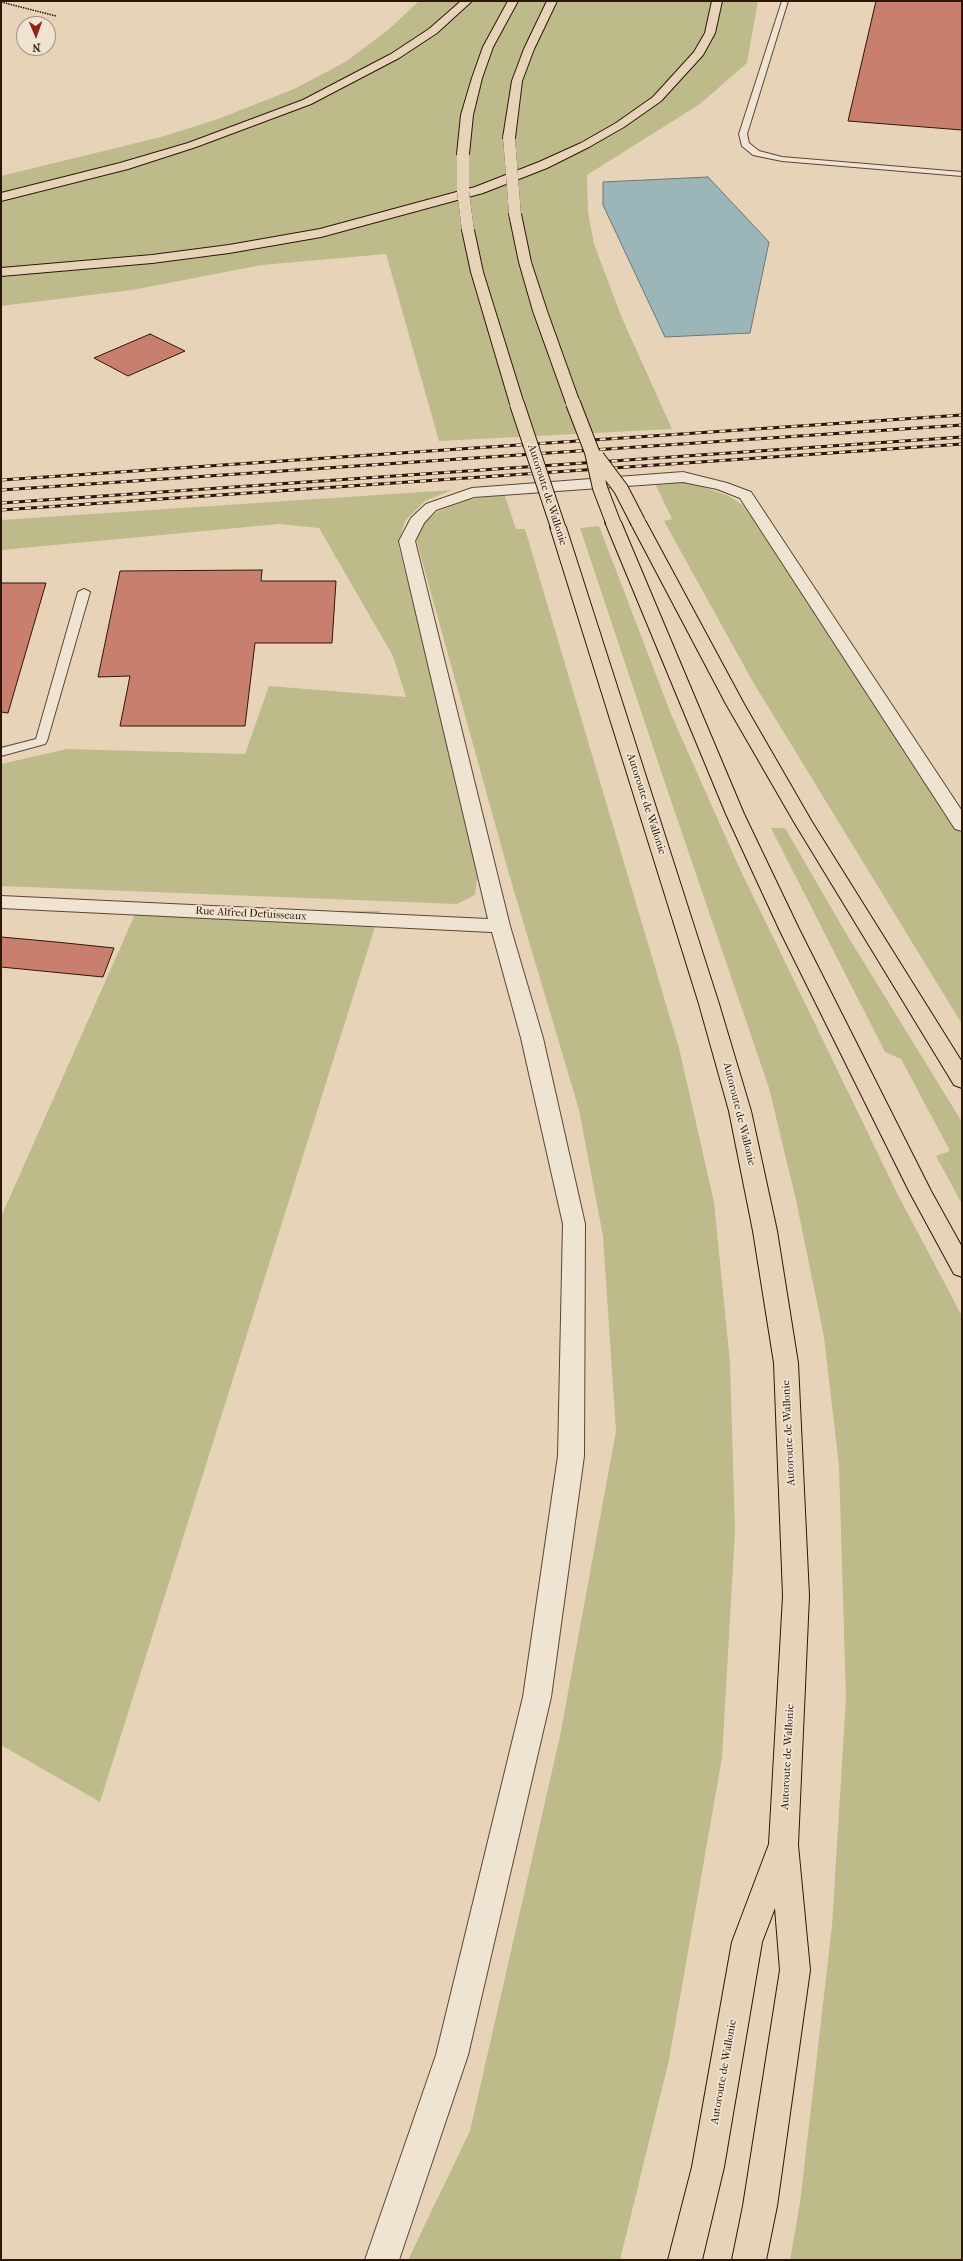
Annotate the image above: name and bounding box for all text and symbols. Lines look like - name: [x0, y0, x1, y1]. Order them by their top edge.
- north arrow: [16, 16, 56, 56]
- text: N: [32, 41, 41, 54]
- street label: Autoroute de Wallonie: [524, 443, 570, 547]
- street label: Autoroute de Wallonie: [623, 752, 669, 856]
- street label: Rue Alfred Defuisseaux: [195, 904, 307, 924]
- street label: Autoroute de Wallonie: [720, 1061, 758, 1167]
- street label: Autoroute de Wallonie: [780, 1380, 798, 1486]
- street label: Autoroute de Wallonie: [779, 1704, 797, 1810]
- street label: Autoroute de Wallonie: [708, 2019, 740, 2125]

